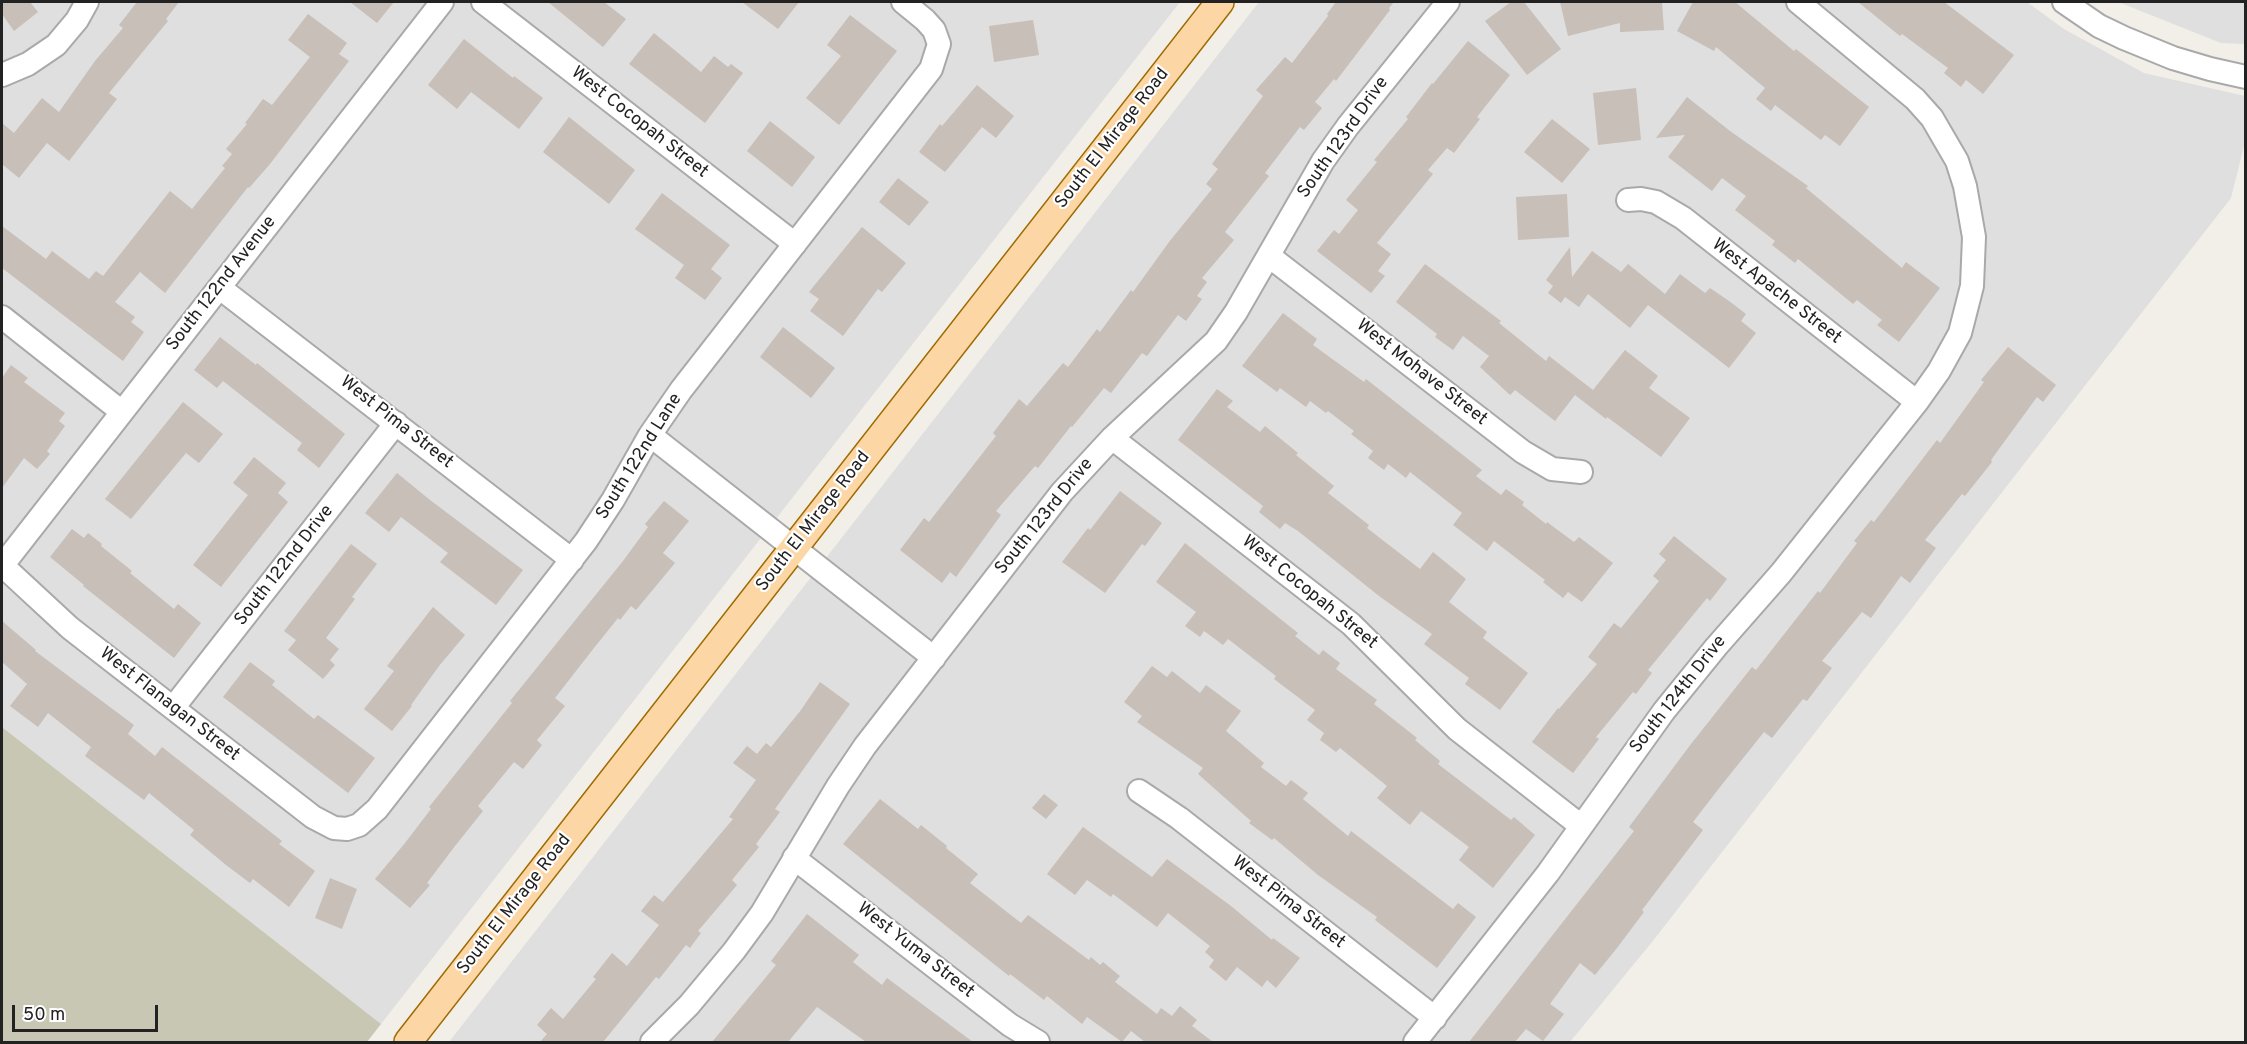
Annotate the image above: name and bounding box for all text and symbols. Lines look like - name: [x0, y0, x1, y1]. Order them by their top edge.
- street label: West Cocopah Street: [566, 63, 712, 183]
- street label: South El Mirage Road: [1051, 64, 1175, 214]
- street label: South 123rd Drive: [1294, 73, 1394, 203]
- street label: South 122nd Avenue: [163, 212, 281, 356]
- street label: West Apache Street: [1707, 235, 1845, 349]
- street label: West Mohave Street: [1351, 315, 1491, 431]
- street label: West Pima Street: [335, 372, 457, 474]
- street label: South 122nd Lane: [592, 390, 688, 524]
- street label: South El Mirage Road: [752, 447, 876, 597]
- street label: South 123rd Drive: [991, 454, 1099, 580]
- street label: South 122nd Drive: [231, 501, 339, 631]
- street label: West Cocopah Street: [1237, 532, 1381, 654]
- street label: South 124th Drive: [1626, 632, 1732, 758]
- street label: West Flanagan Street: [95, 644, 243, 766]
- street label: South El Mirage Road: [453, 830, 577, 980]
- street label: West Pima Street: [1227, 852, 1349, 954]
- street label: West Yuma Street: [852, 899, 978, 1003]
- scale bar: [15, 993, 160, 1031]
- text: 50 m: [23, 1004, 65, 1027]

